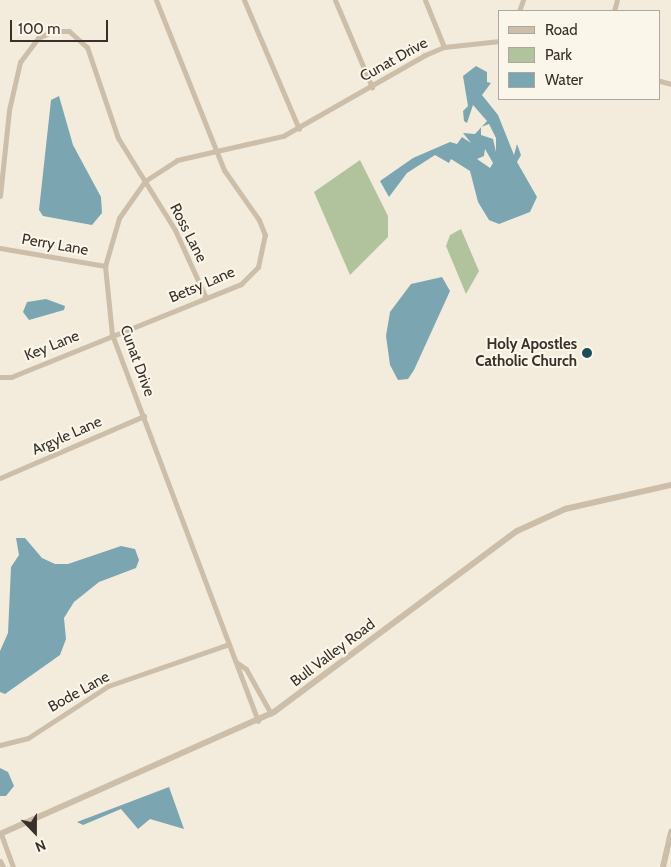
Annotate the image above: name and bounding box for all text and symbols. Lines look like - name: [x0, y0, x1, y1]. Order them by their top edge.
- scale bar: [12, 10, 110, 42]
- legend: [498, 10, 661, 100]
- text: 100 m: [18, 20, 60, 38]
- text: Road: [545, 21, 578, 39]
- street label: Cunat Drive: [357, 34, 431, 86]
- text: Park: [545, 46, 572, 64]
- text: Water: [545, 71, 583, 89]
- street label: Ross Lane: [166, 201, 210, 265]
- street label: Perry Lane: [20, 230, 90, 260]
- street label: Betsy Lane: [166, 263, 238, 307]
- street label: Cunat Drive: [116, 323, 158, 399]
- street label: Key Lane: [22, 327, 82, 365]
- place label: Holy Apostles Catholic Church: [475, 335, 577, 370]
- marker: Holy Apostles Catholic Church: [581, 347, 593, 359]
- street label: Argyle Lane: [29, 413, 105, 459]
- street label: Bull Valley Road: [287, 615, 379, 691]
- street label: Bode Lane: [45, 668, 113, 716]
- north arrow: [10, 807, 60, 857]
- text: N: [33, 836, 49, 856]

